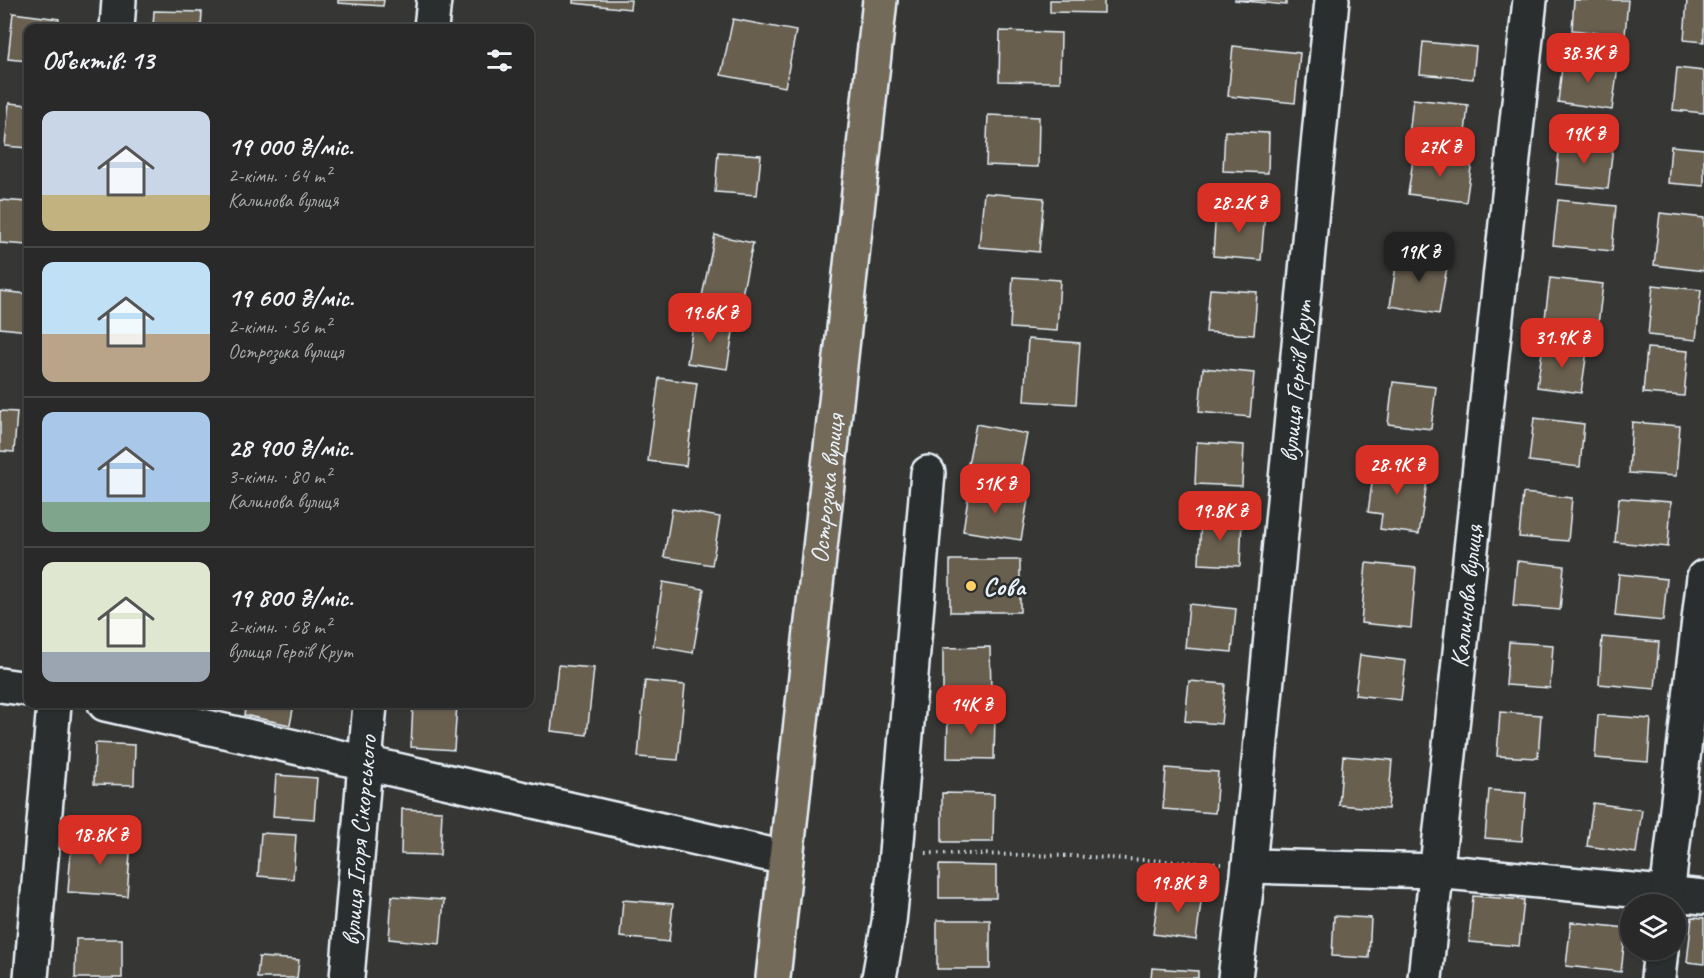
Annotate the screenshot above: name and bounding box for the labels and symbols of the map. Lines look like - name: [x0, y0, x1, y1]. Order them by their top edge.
- pin: 38.3K ₴: [1533, 33, 1643, 84]
- pin: 19K ₴: [1542, 114, 1626, 165]
- pin: 27K ₴: [1398, 127, 1482, 178]
- pin: 28.2K ₴: [1184, 183, 1294, 234]
- pin: 19K ₴: [1377, 232, 1461, 283]
- pin: 19.6K ₴: [655, 293, 765, 344]
- street label: вулиця Героїв Крут: [1272, 297, 1320, 464]
- pin: 31.9K ₴: [1507, 318, 1617, 369]
- street label: Острозька вулиця: [802, 411, 852, 565]
- pin: 28.9K ₴: [1342, 445, 1452, 496]
- pin: 51K ₴: [953, 464, 1037, 515]
- pin: 19.8K ₴: [1165, 491, 1275, 542]
- street label: Калинова вулиця: [1442, 522, 1491, 669]
- place label: Сова: [983, 570, 1027, 603]
- marker: Сова: [964, 579, 978, 593]
- pin: 14K ₴: [929, 685, 1013, 736]
- street label: вулиця Ігоря Сікорського: [334, 732, 384, 947]
- pin: 18.8K ₴: [45, 815, 155, 866]
- pin: 19.8K ₴: [1123, 863, 1233, 914]

